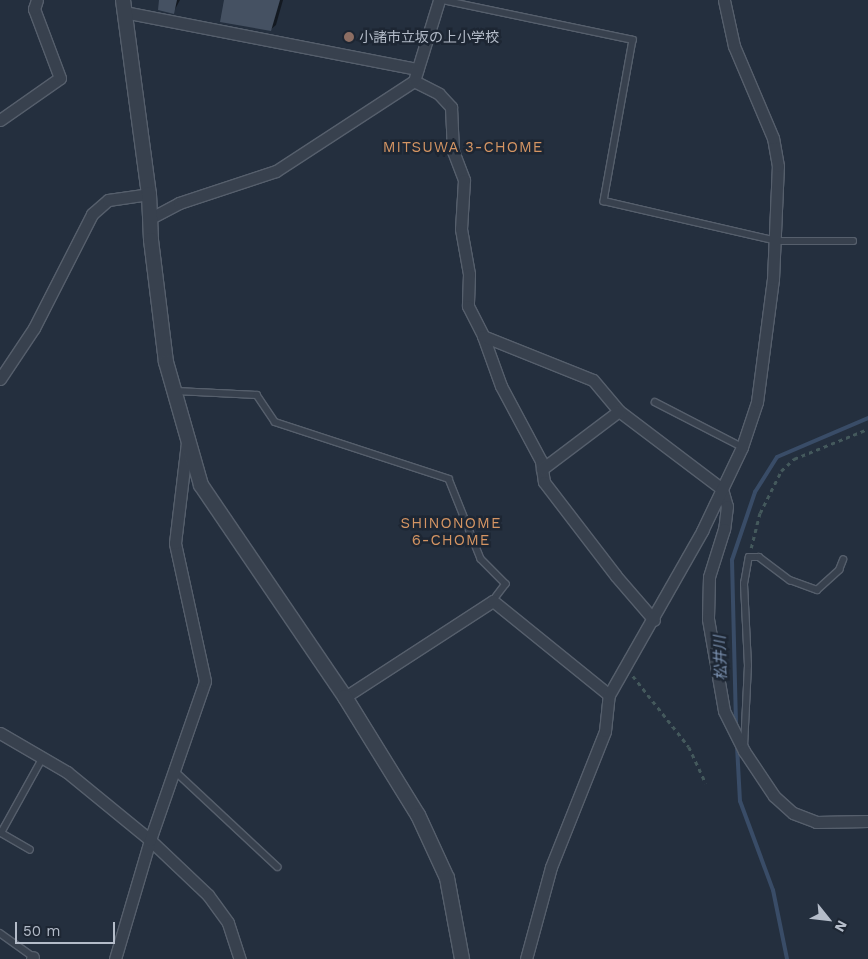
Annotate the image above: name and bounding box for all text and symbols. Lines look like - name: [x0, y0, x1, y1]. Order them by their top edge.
- place label: 小諸市立坂の上小学校: [359, 29, 499, 45]
- marker: 小諸市立坂の上小学校: [343, 31, 355, 43]
- district label: MITSUWA 3-CHOME: [381, 139, 545, 157]
- district label: SHINONOME 6-CHOME: [399, 514, 503, 549]
- water label: 松井川: [711, 635, 731, 681]
- north arrow: [803, 894, 853, 944]
- scale bar: [18, 912, 118, 944]
- text: N: [832, 918, 851, 935]
- text: 50 m: [23, 922, 60, 940]

